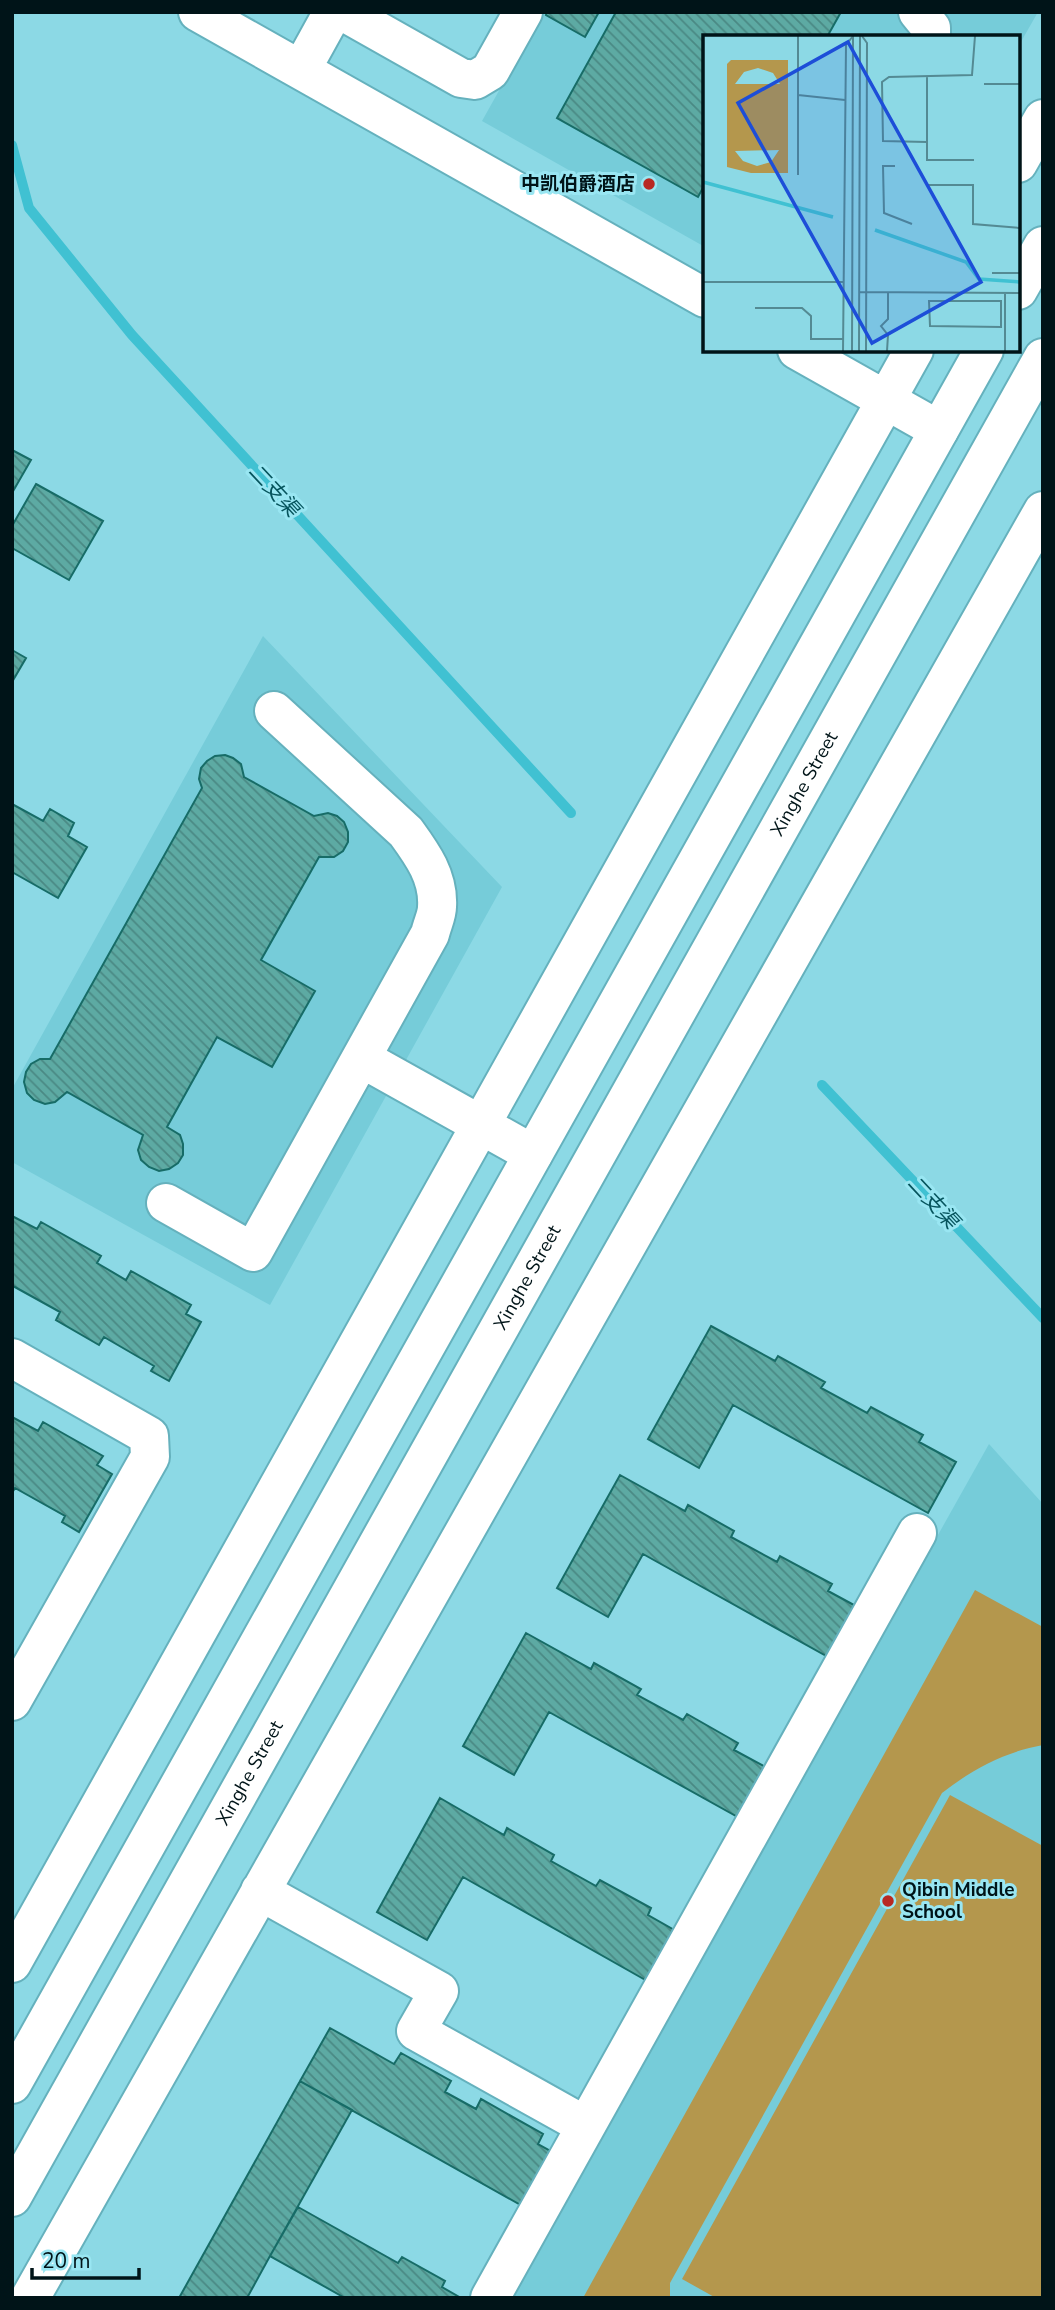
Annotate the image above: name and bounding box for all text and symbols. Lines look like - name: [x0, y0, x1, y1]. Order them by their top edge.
- inset map: [703, 35, 1020, 352]
- place label: 中凯伯爵酒店: [521, 171, 635, 197]
- marker: 中凯伯爵酒店: [641, 176, 657, 192]
- water label: 二支渠: [242, 457, 308, 525]
- street label: Xinghe Street: [764, 727, 844, 841]
- water label: 二支渠: [901, 1169, 967, 1237]
- street label: Xinghe Street: [488, 1220, 567, 1335]
- street label: Xinghe Street: [210, 1716, 290, 1830]
- place label: Qibin Middle School: [902, 1877, 1015, 1925]
- marker: Qibin Middle School: [880, 1893, 896, 1909]
- scale bar: [32, 2236, 138, 2280]
- text: 20 m: [42, 2247, 91, 2275]

